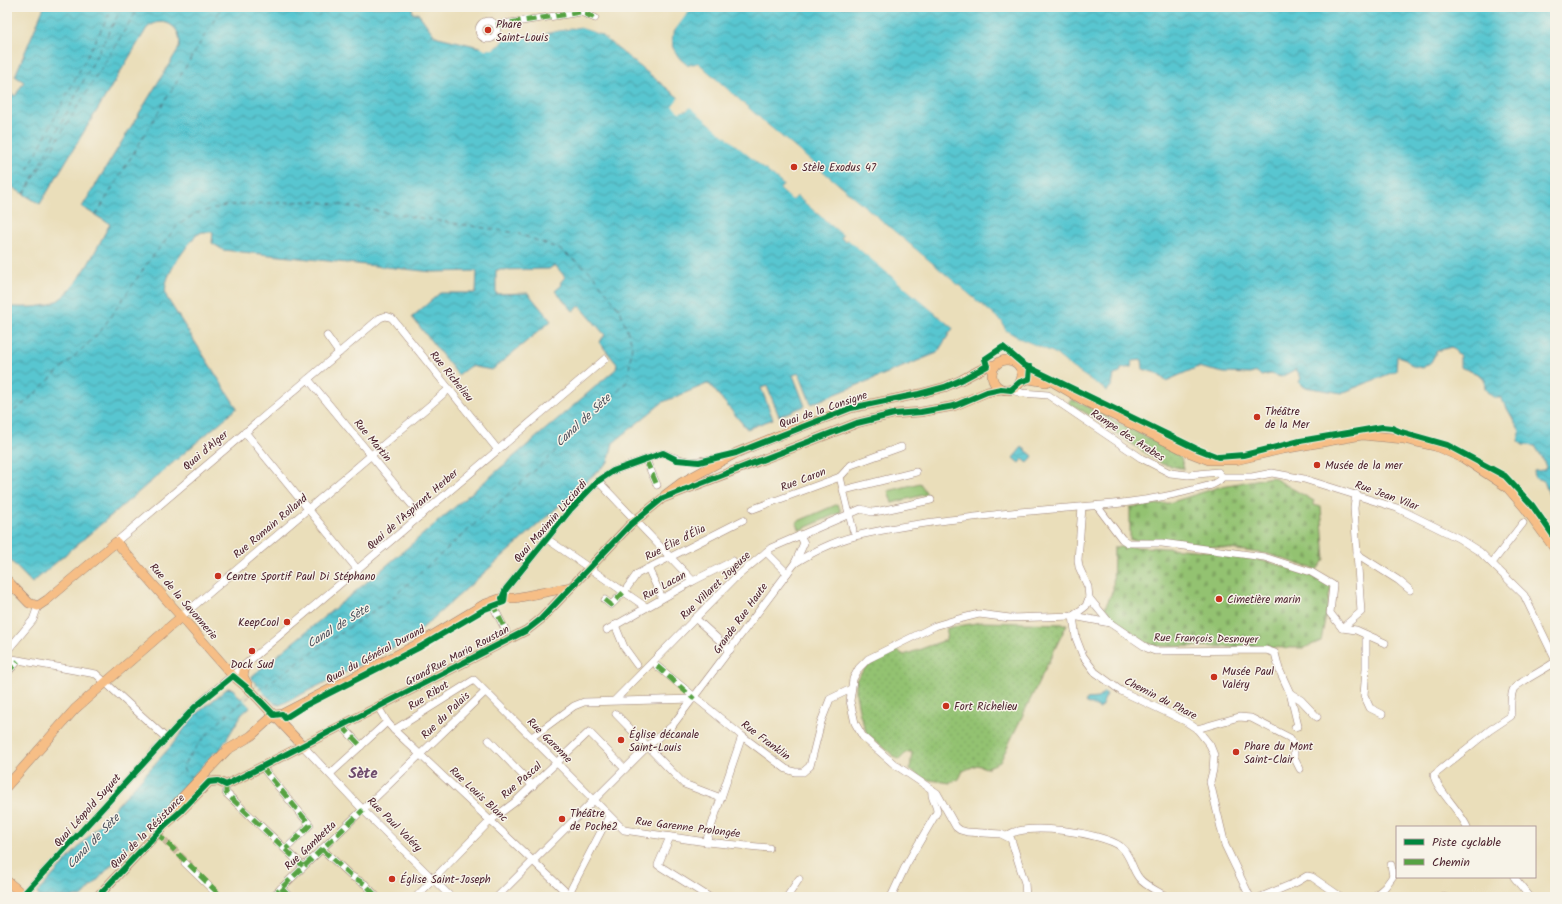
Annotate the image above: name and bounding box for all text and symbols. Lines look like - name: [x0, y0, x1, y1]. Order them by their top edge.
- place label: Phare Saint-Louis: [496, 16, 549, 47]
- marker: Phare Saint-Louis: [483, 25, 493, 35]
- place label: Stèle Exodus 47: [802, 159, 877, 177]
- marker: Stèle Exodus 47: [789, 162, 799, 172]
- street label: Rue Richelieu: [425, 347, 478, 407]
- street label: Quai de la Consigne: [777, 386, 870, 433]
- water label: Canal de Sète: [551, 388, 617, 451]
- place label: Théâtre de la Mer: [1265, 403, 1311, 434]
- street label: Rampe des Arabes: [1087, 405, 1168, 467]
- marker: Théâtre de la Mer: [1252, 412, 1262, 422]
- street label: Rue Martin: [349, 415, 396, 466]
- street label: Quai d'Alger: [179, 425, 233, 475]
- place label: Musée de la mer: [1325, 457, 1404, 475]
- marker: Musée de la mer: [1312, 460, 1322, 470]
- street label: Rue Caron: [778, 463, 829, 497]
- street label: Quai de l'Aspirant Herber: [363, 464, 464, 555]
- street label: Quai Maximin Licciardi: [509, 476, 592, 567]
- street label: Rue Jean Vilar: [1352, 476, 1422, 516]
- street label: Rue Romain Rolland: [229, 490, 312, 563]
- street label: Rue Élie d'Élia: [642, 520, 709, 566]
- street label: Rue Villaret Joyeuse: [676, 547, 755, 624]
- street label: Rue de la Savonnerie: [145, 559, 222, 644]
- street label: Rue Lacan: [639, 566, 690, 605]
- place label: Centre Sportif Paul Di Stéphano: [226, 568, 376, 586]
- marker: Centre Sportif Paul Di Stéphano: [213, 571, 223, 581]
- street label: Grande Rue Haute: [709, 579, 773, 658]
- place label: Cimetière marin: [1227, 591, 1301, 609]
- marker: Cimetière marin: [1214, 594, 1224, 604]
- water label: Canal de Sète: [303, 599, 375, 653]
- place label: KeepCool: [238, 614, 279, 632]
- marker: KeepCool: [282, 617, 292, 627]
- street label: Quai du Général Durand: [323, 621, 429, 689]
- street label: Grand'Rue Mario Roustan: [402, 621, 513, 691]
- street label: Rue François Desnoyer: [1154, 629, 1260, 649]
- marker: Dock Sud: [247, 646, 257, 656]
- place label: Dock Sud: [230, 656, 274, 674]
- place label: Musée Paul Valéry: [1222, 663, 1274, 694]
- marker: Musée Paul Valéry: [1209, 672, 1219, 682]
- street label: Chemin du Phare: [1121, 673, 1200, 725]
- street label: Rue Ribot: [405, 676, 453, 715]
- street label: Rue du Palais: [417, 687, 475, 744]
- place label: Fort Richelieu: [954, 698, 1018, 716]
- marker: Fort Richelieu: [941, 701, 951, 711]
- street label: Rue Garenne: [522, 714, 576, 768]
- street label: Rue Franklin: [737, 716, 794, 765]
- place label: Église décanale Saint-Louis: [629, 726, 699, 757]
- marker: Église décanale Saint-Louis: [616, 735, 626, 745]
- place label: Phare du Mont Saint-Clair: [1244, 738, 1314, 769]
- marker: Phare du Mont Saint-Clair: [1231, 747, 1241, 757]
- street label: Rue Pascal: [497, 757, 547, 804]
- district label: Sète: [348, 762, 378, 786]
- street label: Rue Louis Blanc: [445, 763, 512, 827]
- street label: Quai Léopold Suquet: [50, 769, 126, 852]
- street label: Quai de la Résistance: [106, 790, 189, 873]
- street label: Rue Paul Valéry: [362, 793, 427, 857]
- place label: Théâtre de Poche2: [570, 805, 618, 836]
- water label: Canal de Sète: [62, 808, 126, 873]
- street label: Rue Garenne Prolongée: [634, 813, 742, 843]
- marker: Théâtre de Poche2: [557, 814, 567, 824]
- street label: Rue Gambetta: [280, 817, 341, 875]
- legend: [1396, 826, 1536, 878]
- text: Piste cyclable: [1432, 833, 1501, 852]
- text: Chemin: [1432, 853, 1470, 872]
- place label: Église Saint-Joseph: [400, 871, 491, 889]
- marker: Église Saint-Joseph: [387, 874, 397, 884]

